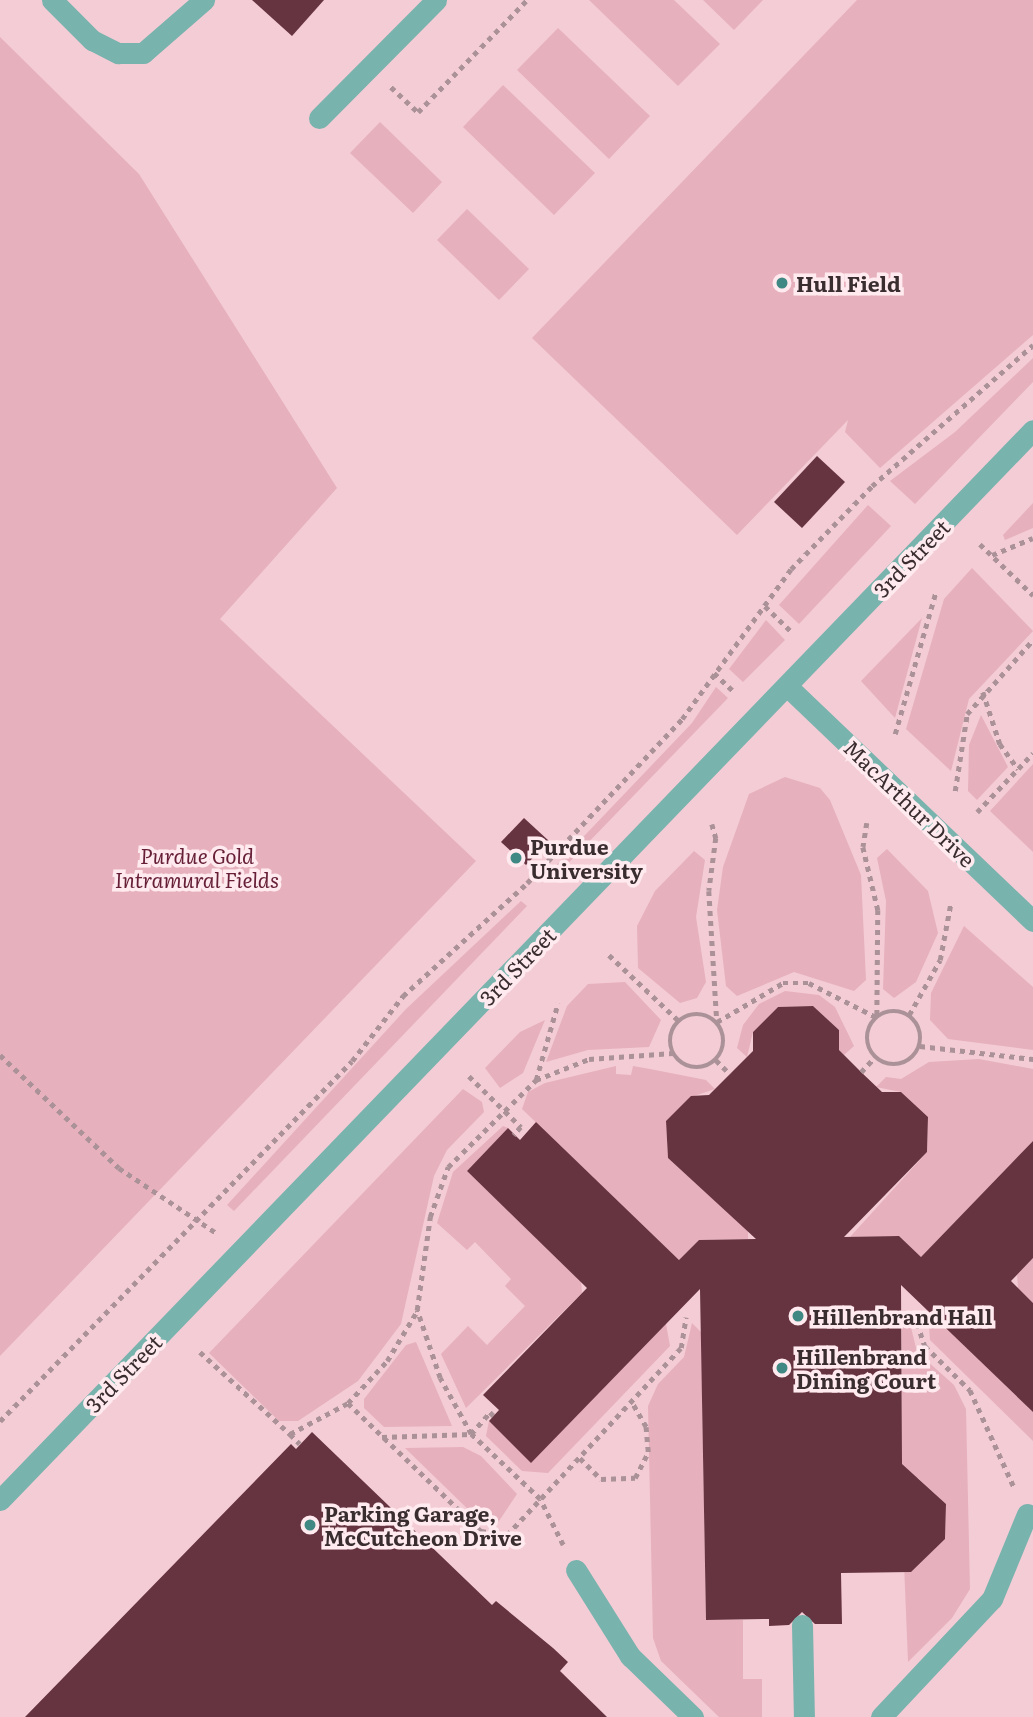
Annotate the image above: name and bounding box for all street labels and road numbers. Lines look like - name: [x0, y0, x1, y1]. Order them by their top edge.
- street label: 3rd Street: [868, 514, 954, 602]
- street label: MacArthur Drive: [839, 734, 981, 872]
- street label: 3rd Street: [474, 922, 560, 1010]
- street label: 3rd Street: [80, 1329, 166, 1417]

